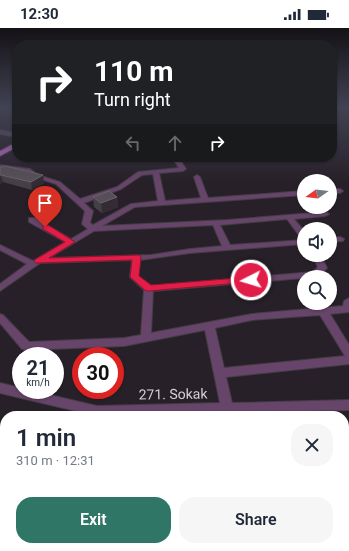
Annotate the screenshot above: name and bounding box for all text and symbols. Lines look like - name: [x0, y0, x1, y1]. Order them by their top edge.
- text: 12:30: [20, 5, 59, 23]
- text: 110 m: [94, 55, 173, 88]
- icon: right: [28, 56, 80, 108]
- text: Turn right: [94, 89, 171, 110]
- icon: left: [122, 132, 144, 154]
- icon: ahead: [164, 132, 186, 154]
- icon: right: [206, 132, 228, 154]
- north arrow: [297, 174, 337, 214]
- map controls: [297, 174, 337, 310]
- pin: [28, 186, 62, 227]
- icon: arrive: [34, 192, 56, 214]
- button: sound: [297, 222, 337, 262]
- position arrow: [230, 259, 272, 301]
- button: search: [297, 270, 337, 310]
- speed limit sign: 30: [72, 347, 124, 399]
- text: 21: [27, 356, 49, 380]
- text: km/h: [26, 377, 50, 388]
- street label: 271. Sokak: [138, 385, 208, 403]
- text: 1 min: [16, 424, 76, 452]
- button: close: [291, 424, 333, 466]
- text: 310 m · 12:31: [16, 453, 95, 468]
- button: Exit: [16, 497, 171, 543]
- button: Share: [179, 497, 333, 543]

